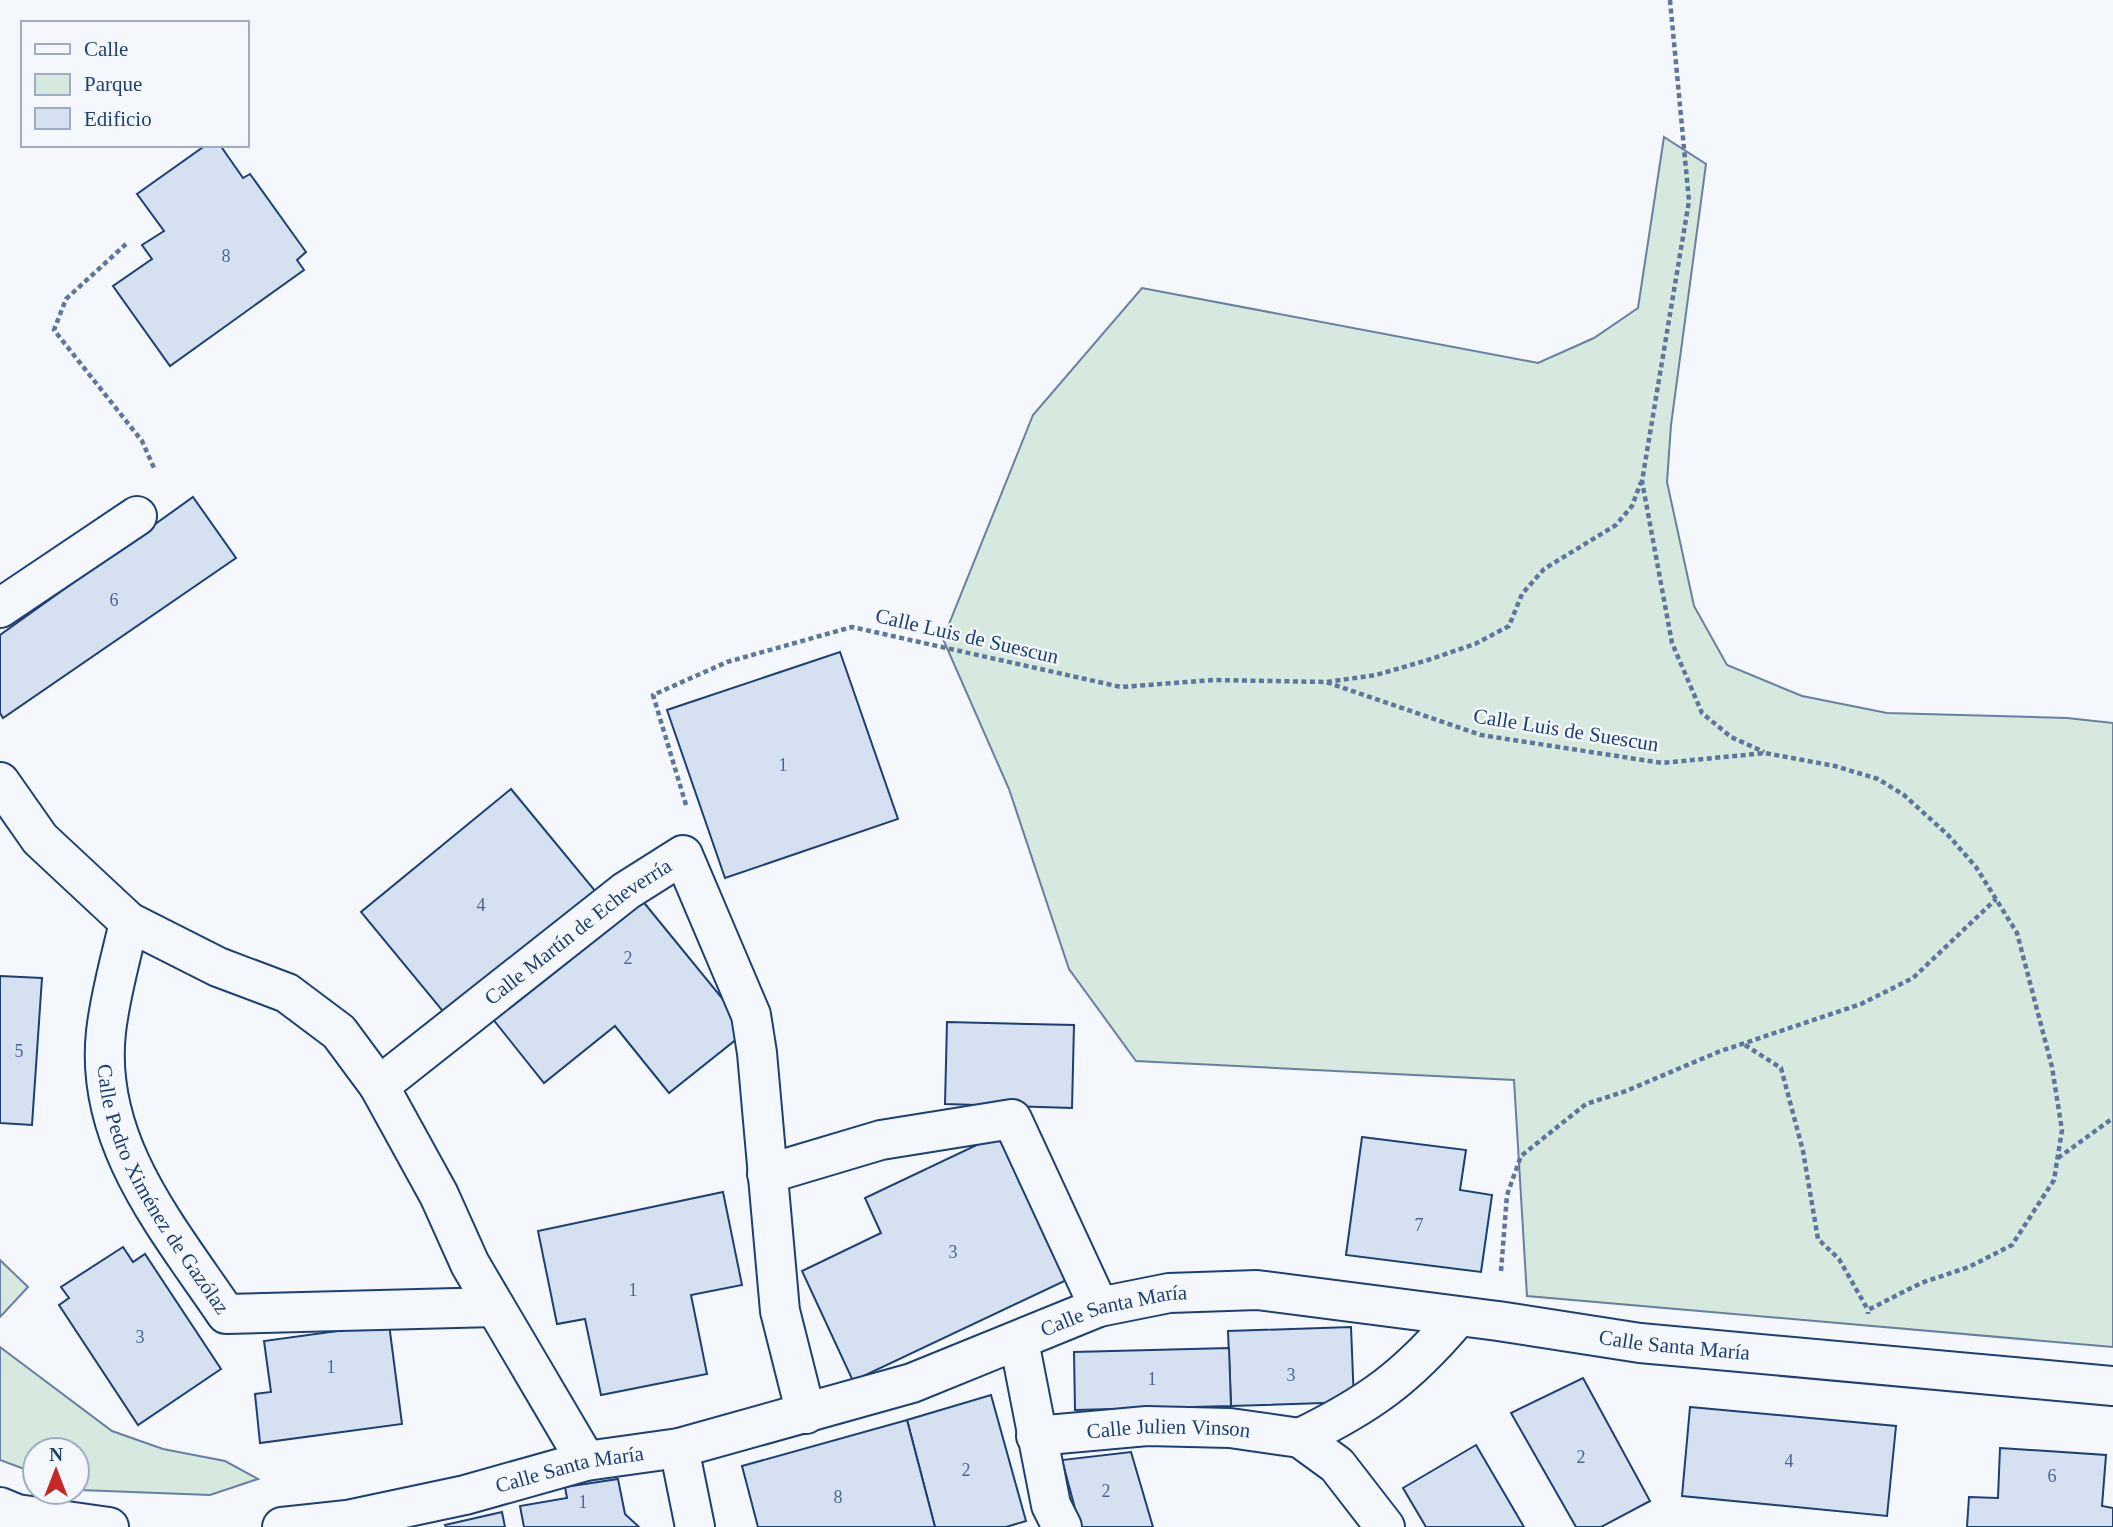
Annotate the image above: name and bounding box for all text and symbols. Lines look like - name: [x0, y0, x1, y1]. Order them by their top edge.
- legend: [21, 21, 248, 147]
- text: Calle: [84, 37, 128, 61]
- text: Parque: [84, 72, 142, 96]
- text: Edificio: [84, 107, 152, 131]
- house number: 8: [222, 246, 231, 266]
- house number: 6: [110, 590, 119, 610]
- street label: Calle Luis de Suescun: [873, 603, 1061, 669]
- street label: Calle Luis de Suescun: [1472, 704, 1661, 757]
- house number: 1: [779, 755, 788, 775]
- street label: Calle Martín de Echeverría: [480, 853, 676, 1010]
- house number: 4: [477, 895, 486, 915]
- house number: 2: [624, 948, 633, 968]
- house number: 5: [15, 1041, 24, 1061]
- street label: Calle Pedro Ximénez de Gazólaz: [93, 1063, 234, 1318]
- house number: 7: [1415, 1215, 1424, 1235]
- house number: 3: [949, 1242, 958, 1262]
- house number: 1: [629, 1280, 638, 1300]
- street label: Calle Santa María: [1037, 1280, 1188, 1342]
- street label: Calle Santa María: [1597, 1325, 1752, 1365]
- house number: 3: [136, 1327, 145, 1347]
- house number: 1: [327, 1357, 336, 1377]
- house number: 3: [1287, 1365, 1296, 1385]
- house number: 1: [1148, 1369, 1157, 1389]
- street label: Calle Julien Vinson: [1086, 1414, 1253, 1443]
- north arrow: [21, 1436, 91, 1506]
- street label: Calle Santa María: [493, 1441, 646, 1498]
- text: N: [49, 1444, 63, 1465]
- house number: 2: [1577, 1447, 1586, 1467]
- house number: 4: [1785, 1451, 1794, 1471]
- house number: 2: [962, 1460, 971, 1480]
- house number: 6: [2048, 1466, 2057, 1486]
- house number: 2: [1102, 1481, 1111, 1501]
- house number: 8: [834, 1487, 843, 1507]
- house number: 1: [579, 1492, 588, 1512]

